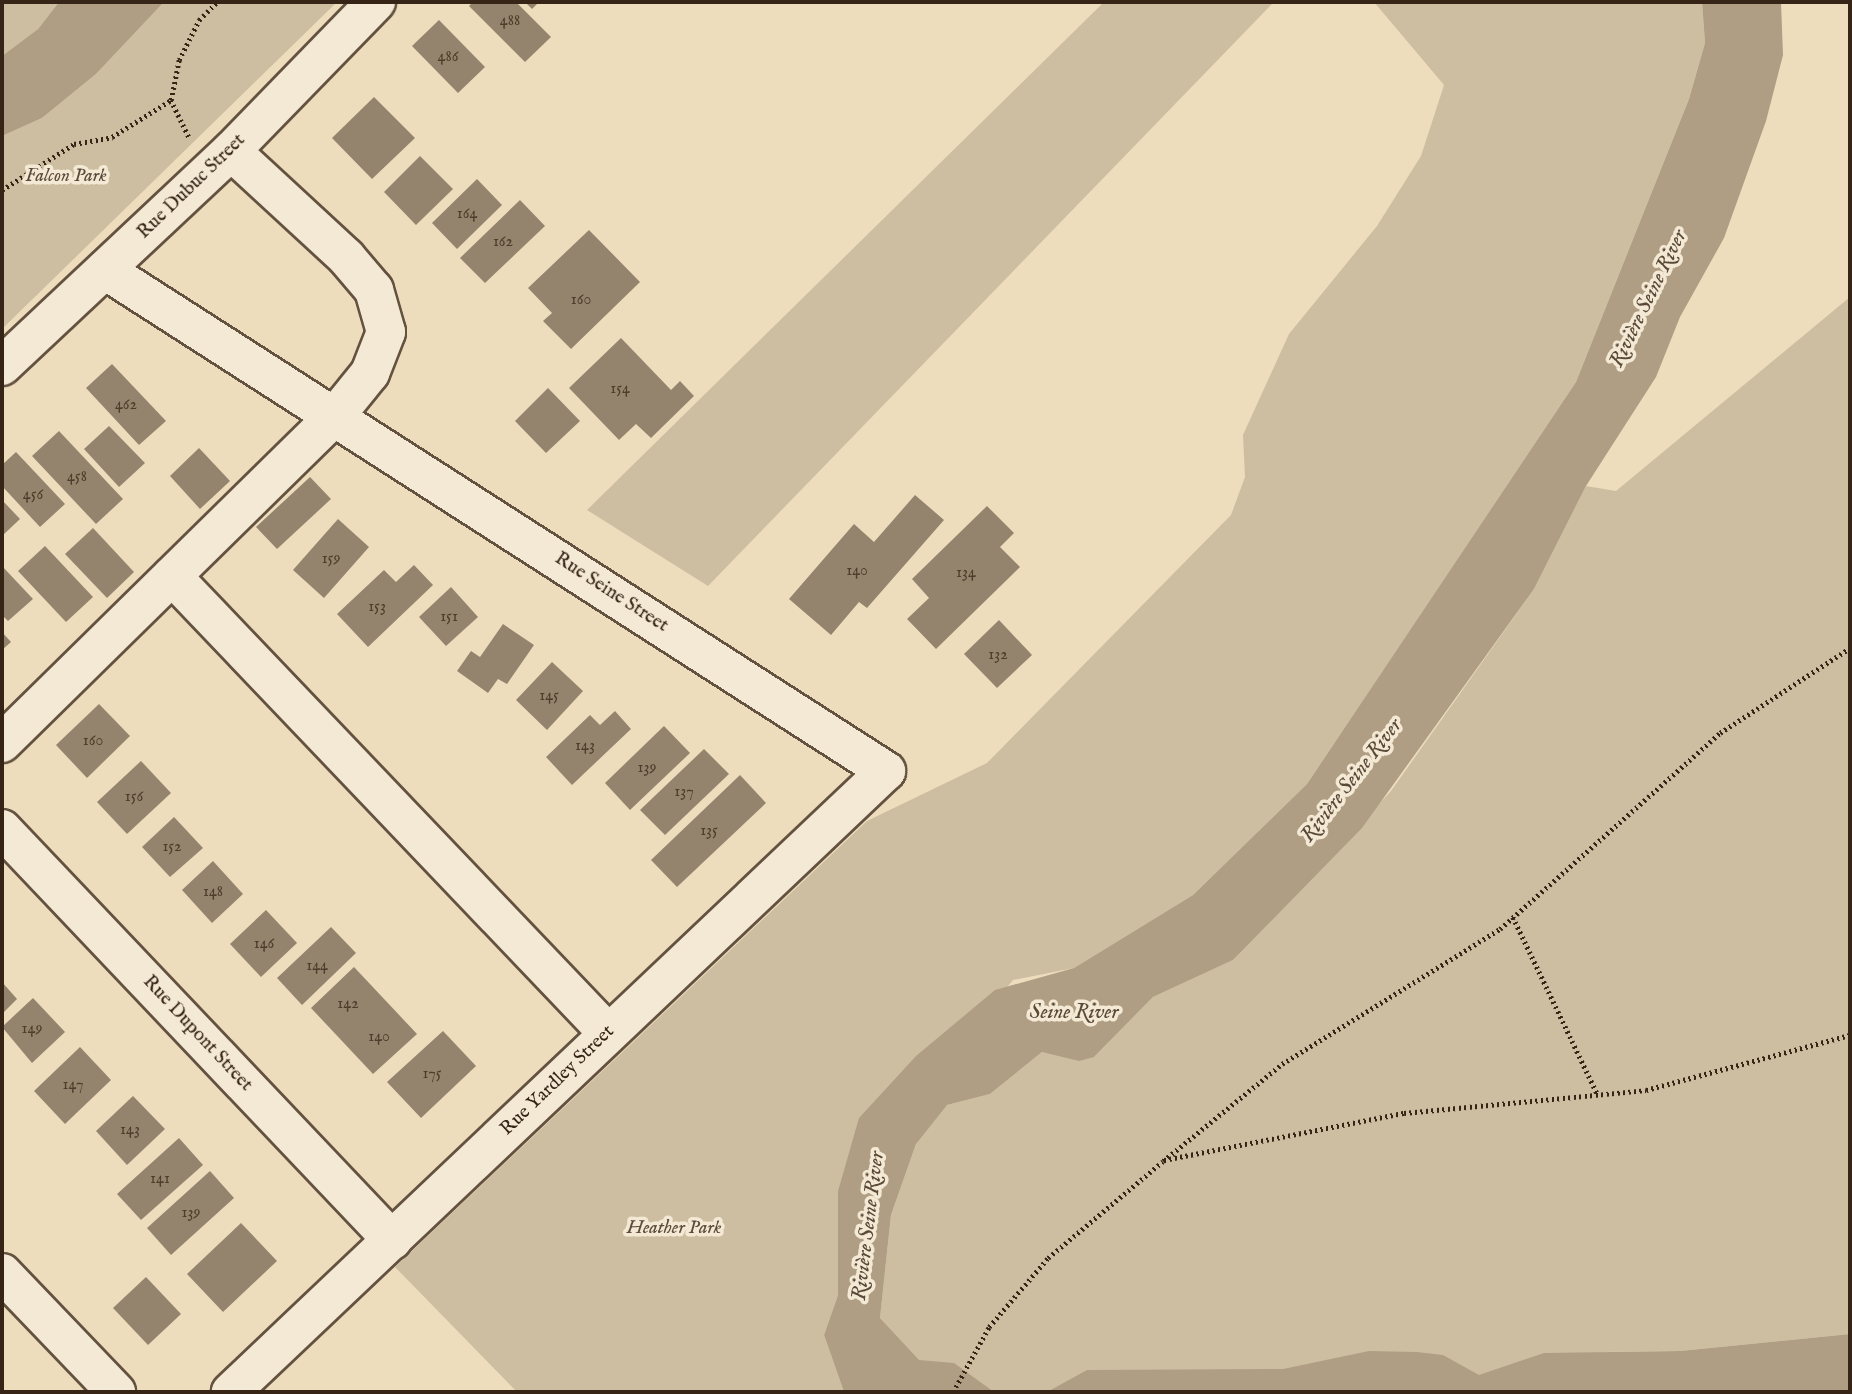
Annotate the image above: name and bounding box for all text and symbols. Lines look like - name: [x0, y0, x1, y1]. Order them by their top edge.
- house number: 488: [500, 11, 520, 31]
- house number: 486: [438, 47, 458, 67]
- street label: Rue Dubuc Street: [133, 130, 251, 244]
- park label: Falcon Park: [25, 166, 107, 188]
- house number: 164: [457, 204, 477, 224]
- water label: Rivière Seine River: [1605, 226, 1693, 372]
- house number: 162: [493, 232, 513, 252]
- house number: 160: [571, 290, 591, 310]
- house number: 154: [610, 379, 630, 399]
- house number: 462: [115, 395, 137, 415]
- house number: 458: [67, 467, 87, 487]
- house number: 456: [23, 485, 43, 505]
- street label: Rue Seine Street: [550, 548, 672, 638]
- house number: 159: [322, 549, 340, 569]
- house number: 140: [846, 561, 868, 581]
- house number: 134: [956, 563, 976, 583]
- house number: 153: [368, 597, 386, 617]
- house number: 151: [440, 607, 458, 627]
- house number: 132: [988, 645, 1008, 665]
- house number: 145: [539, 686, 559, 706]
- water label: Rivière Seine River: [1296, 714, 1408, 848]
- house number: 160: [83, 731, 103, 751]
- house number: 143: [575, 736, 595, 756]
- house number: 139: [638, 758, 656, 778]
- house number: 137: [674, 782, 694, 802]
- house number: 156: [125, 787, 143, 807]
- house number: 135: [700, 821, 718, 841]
- house number: 152: [162, 837, 182, 857]
- house number: 148: [203, 882, 223, 902]
- house number: 146: [254, 934, 274, 954]
- house number: 144: [306, 956, 328, 976]
- street label: Rue Dupont Street: [137, 971, 257, 1097]
- house number: 142: [337, 994, 359, 1014]
- water label: Seine River: [1030, 1000, 1118, 1026]
- house number: 149: [22, 1019, 42, 1039]
- street label: Rue Yardley Street: [496, 1021, 620, 1141]
- house number: 140: [368, 1027, 390, 1047]
- house number: 175: [422, 1064, 442, 1084]
- house number: 147: [63, 1075, 83, 1095]
- house number: 143: [120, 1120, 140, 1140]
- water label: Rivière Seine River: [847, 1150, 891, 1302]
- house number: 141: [150, 1169, 170, 1189]
- house number: 139: [182, 1203, 200, 1223]
- park label: Heather Park: [627, 1218, 721, 1240]

